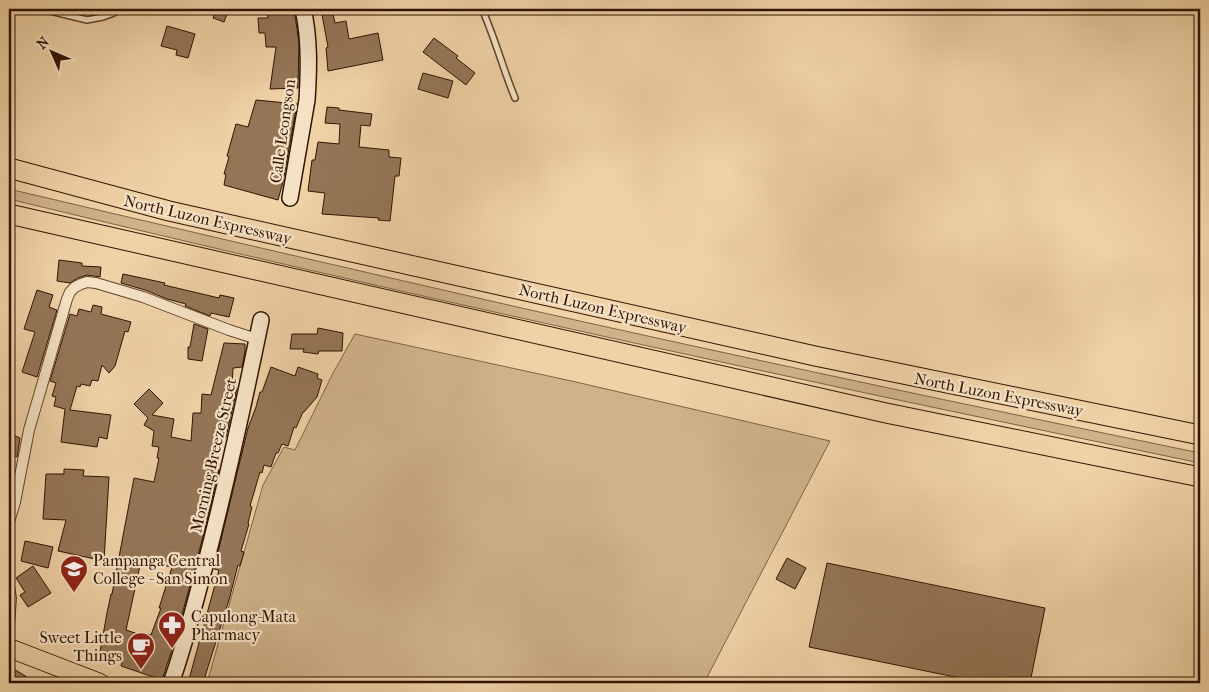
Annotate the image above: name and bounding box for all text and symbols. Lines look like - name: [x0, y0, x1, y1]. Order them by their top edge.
- north arrow: [28, 28, 78, 78]
- text: N: [33, 33, 53, 53]
- street label: Calle Leongson: [266, 77, 299, 184]
- street label: North Luzon Expressway: [122, 191, 294, 248]
- street label: North Luzon Expressway: [517, 280, 689, 337]
- street label: North Luzon Expressway: [913, 369, 1086, 420]
- street label: Morning Breeze Street: [186, 376, 241, 534]
- place label: Pampanga Central College - San Simon: [93, 551, 228, 588]
- school or university icon: Pampanga Central College - San Simon: [59, 554, 89, 593]
- place label: Capulong-Mata Pharmacy: [191, 607, 297, 644]
- pharmacy icon: Capulong-Mata Pharmacy: [157, 610, 187, 649]
- place label: Sweet Little Things: [40, 628, 122, 665]
- cafe icon: Sweet Little Things: [126, 631, 156, 670]

